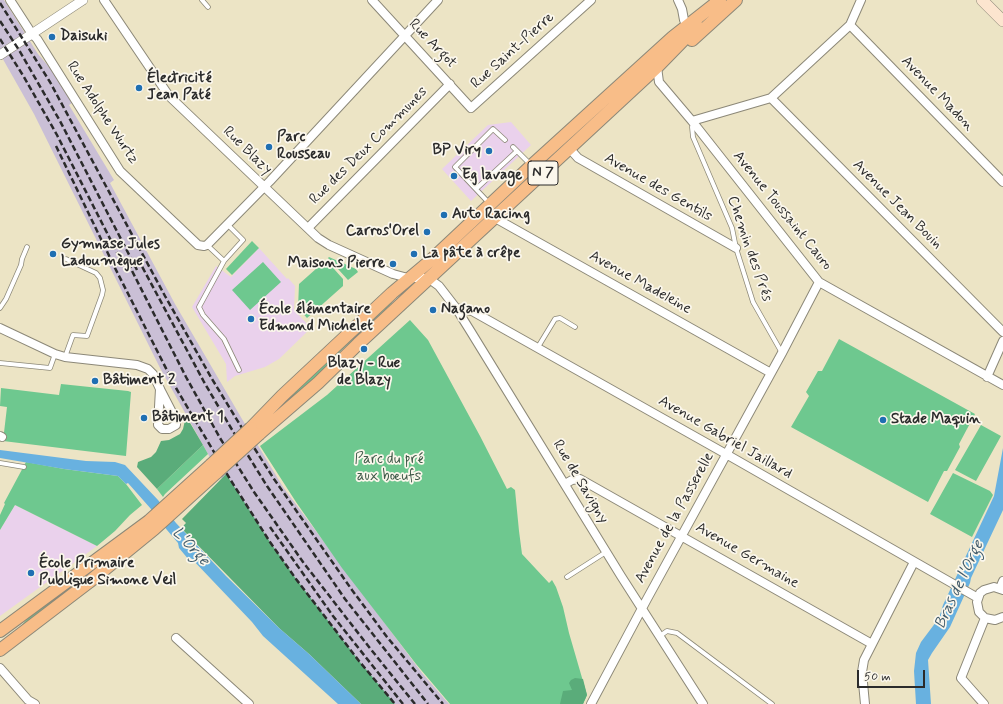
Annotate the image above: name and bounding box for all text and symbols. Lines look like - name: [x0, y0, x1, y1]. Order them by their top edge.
- street label: Rue Saint-Pierre: [468, 9, 558, 93]
- street label: Rue Argot: [404, 16, 460, 72]
- place label: Daisuki: [60, 28, 107, 46]
- marker: Daisuki: [47, 32, 57, 42]
- street label: Avenue Madon: [897, 53, 977, 135]
- street label: Rue Adolphe Wurtz: [62, 58, 142, 168]
- place label: Électricité Jean Paté: [147, 70, 212, 105]
- marker: Électricité Jean Paté: [134, 83, 144, 93]
- street label: Rue des Deux Communes: [306, 83, 432, 209]
- street label: Rue Blazy: [218, 123, 276, 179]
- place label: Parc Rousseau: [277, 129, 330, 164]
- marker: Parc Rousseau: [264, 142, 274, 152]
- place label: BP Viry: [433, 142, 481, 160]
- marker: BP Viry: [484, 146, 494, 156]
- street label: Avenue Toussaint Cauro: [728, 148, 836, 274]
- street label: Avenue des Gentils: [601, 150, 715, 226]
- street label: Avenue Jean Bouin: [848, 156, 946, 254]
- road number: N 7: [528, 161, 558, 185]
- place label: Eg lavage: [462, 167, 522, 185]
- marker: Eg lavage: [449, 171, 459, 181]
- street label: Chemin des Prés: [722, 194, 776, 304]
- place label: Auto Racing: [452, 206, 530, 224]
- marker: Auto Racing: [439, 210, 449, 220]
- place label: Carros'Orel: [346, 223, 419, 241]
- marker: Carros'Orel: [422, 227, 432, 237]
- place label: Gymnase Jules Ladoumègue: [61, 236, 160, 271]
- place label: La pâte à crêpe: [422, 245, 520, 263]
- street label: Avenue Madeleine: [586, 247, 694, 319]
- marker: Gymnase Jules Ladoumègue: [48, 249, 58, 259]
- marker: La pâte à crêpe: [409, 249, 419, 259]
- place label: Maisons Pierre: [288, 255, 385, 273]
- marker: Maisons Pierre: [388, 259, 398, 269]
- place label: École élémentaire Edmond Michelet: [259, 301, 373, 336]
- place label: Nagano: [441, 301, 490, 319]
- marker: Nagano: [428, 305, 438, 315]
- marker: École élémentaire Edmond Michelet: [246, 314, 256, 324]
- marker: Blazy - Rue de Blazy: [359, 344, 369, 354]
- place label: Blazy - Rue de Blazy: [328, 355, 400, 390]
- place label: Bâtiment 2: [103, 372, 175, 390]
- marker: Bâtiment 2: [90, 376, 100, 386]
- street label: Avenue Gabriel Jaillard: [655, 392, 795, 484]
- place label: Bâtiment 1: [152, 409, 224, 427]
- place label: Stade Maquin: [891, 411, 981, 429]
- marker: Bâtiment 1: [139, 413, 149, 423]
- marker: Stade Maquin: [878, 415, 888, 425]
- street label: Rue de Savigny: [548, 437, 612, 527]
- street label: Avenue de la Passerelle: [632, 449, 718, 587]
- park label: Parc du pré aux bœufs: [355, 451, 423, 486]
- street label: Avenue Germaine: [692, 519, 802, 593]
- water label: L'Orge: [167, 524, 213, 570]
- water label: Bras de l'Orge: [931, 538, 989, 632]
- place label: École Primaire Publique Simone Veil: [39, 555, 176, 590]
- marker: École Primaire Publique Simone Veil: [26, 568, 36, 578]
- scale bar: [859, 662, 927, 688]
- text: 50 m: [864, 669, 891, 685]

